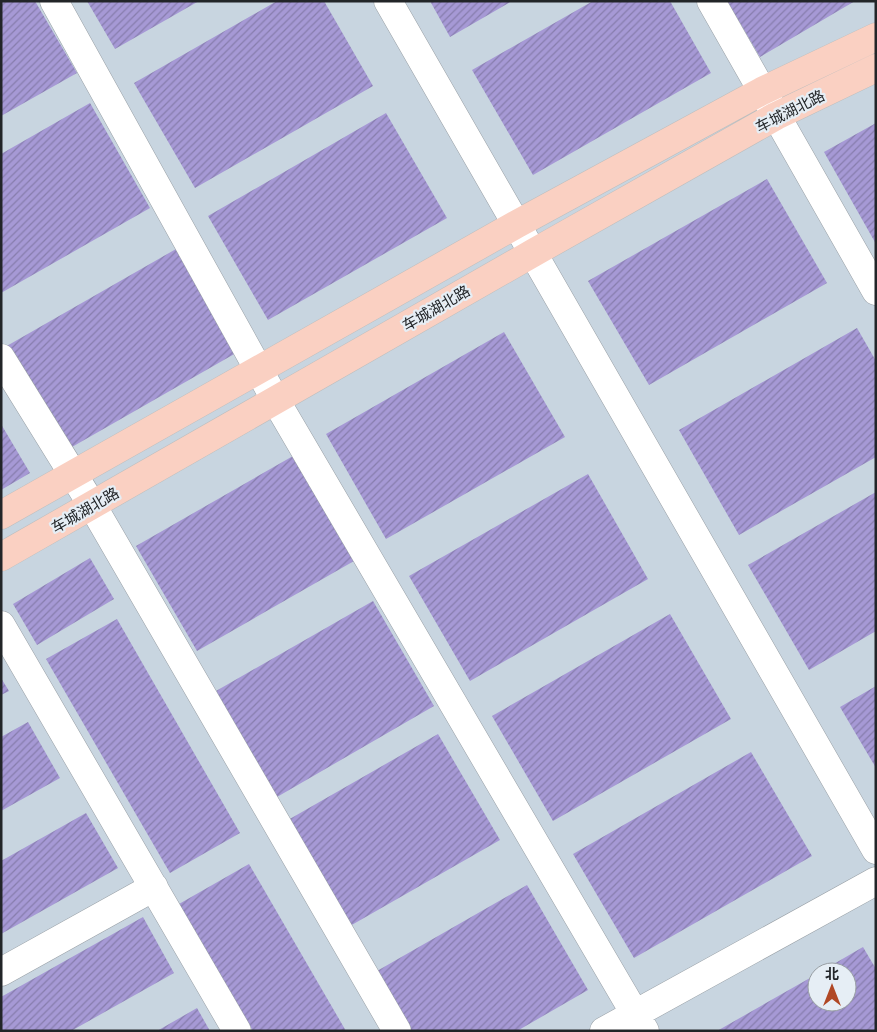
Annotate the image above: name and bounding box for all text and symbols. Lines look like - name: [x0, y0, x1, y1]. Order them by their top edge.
- street label: 车城湖北路: [752, 86, 828, 136]
- street label: 车城湖北路: [399, 281, 473, 335]
- street label: 车城湖北路: [48, 483, 122, 537]
- north arrow: [807, 962, 857, 1012]
- text: 北: [825, 965, 839, 983]

